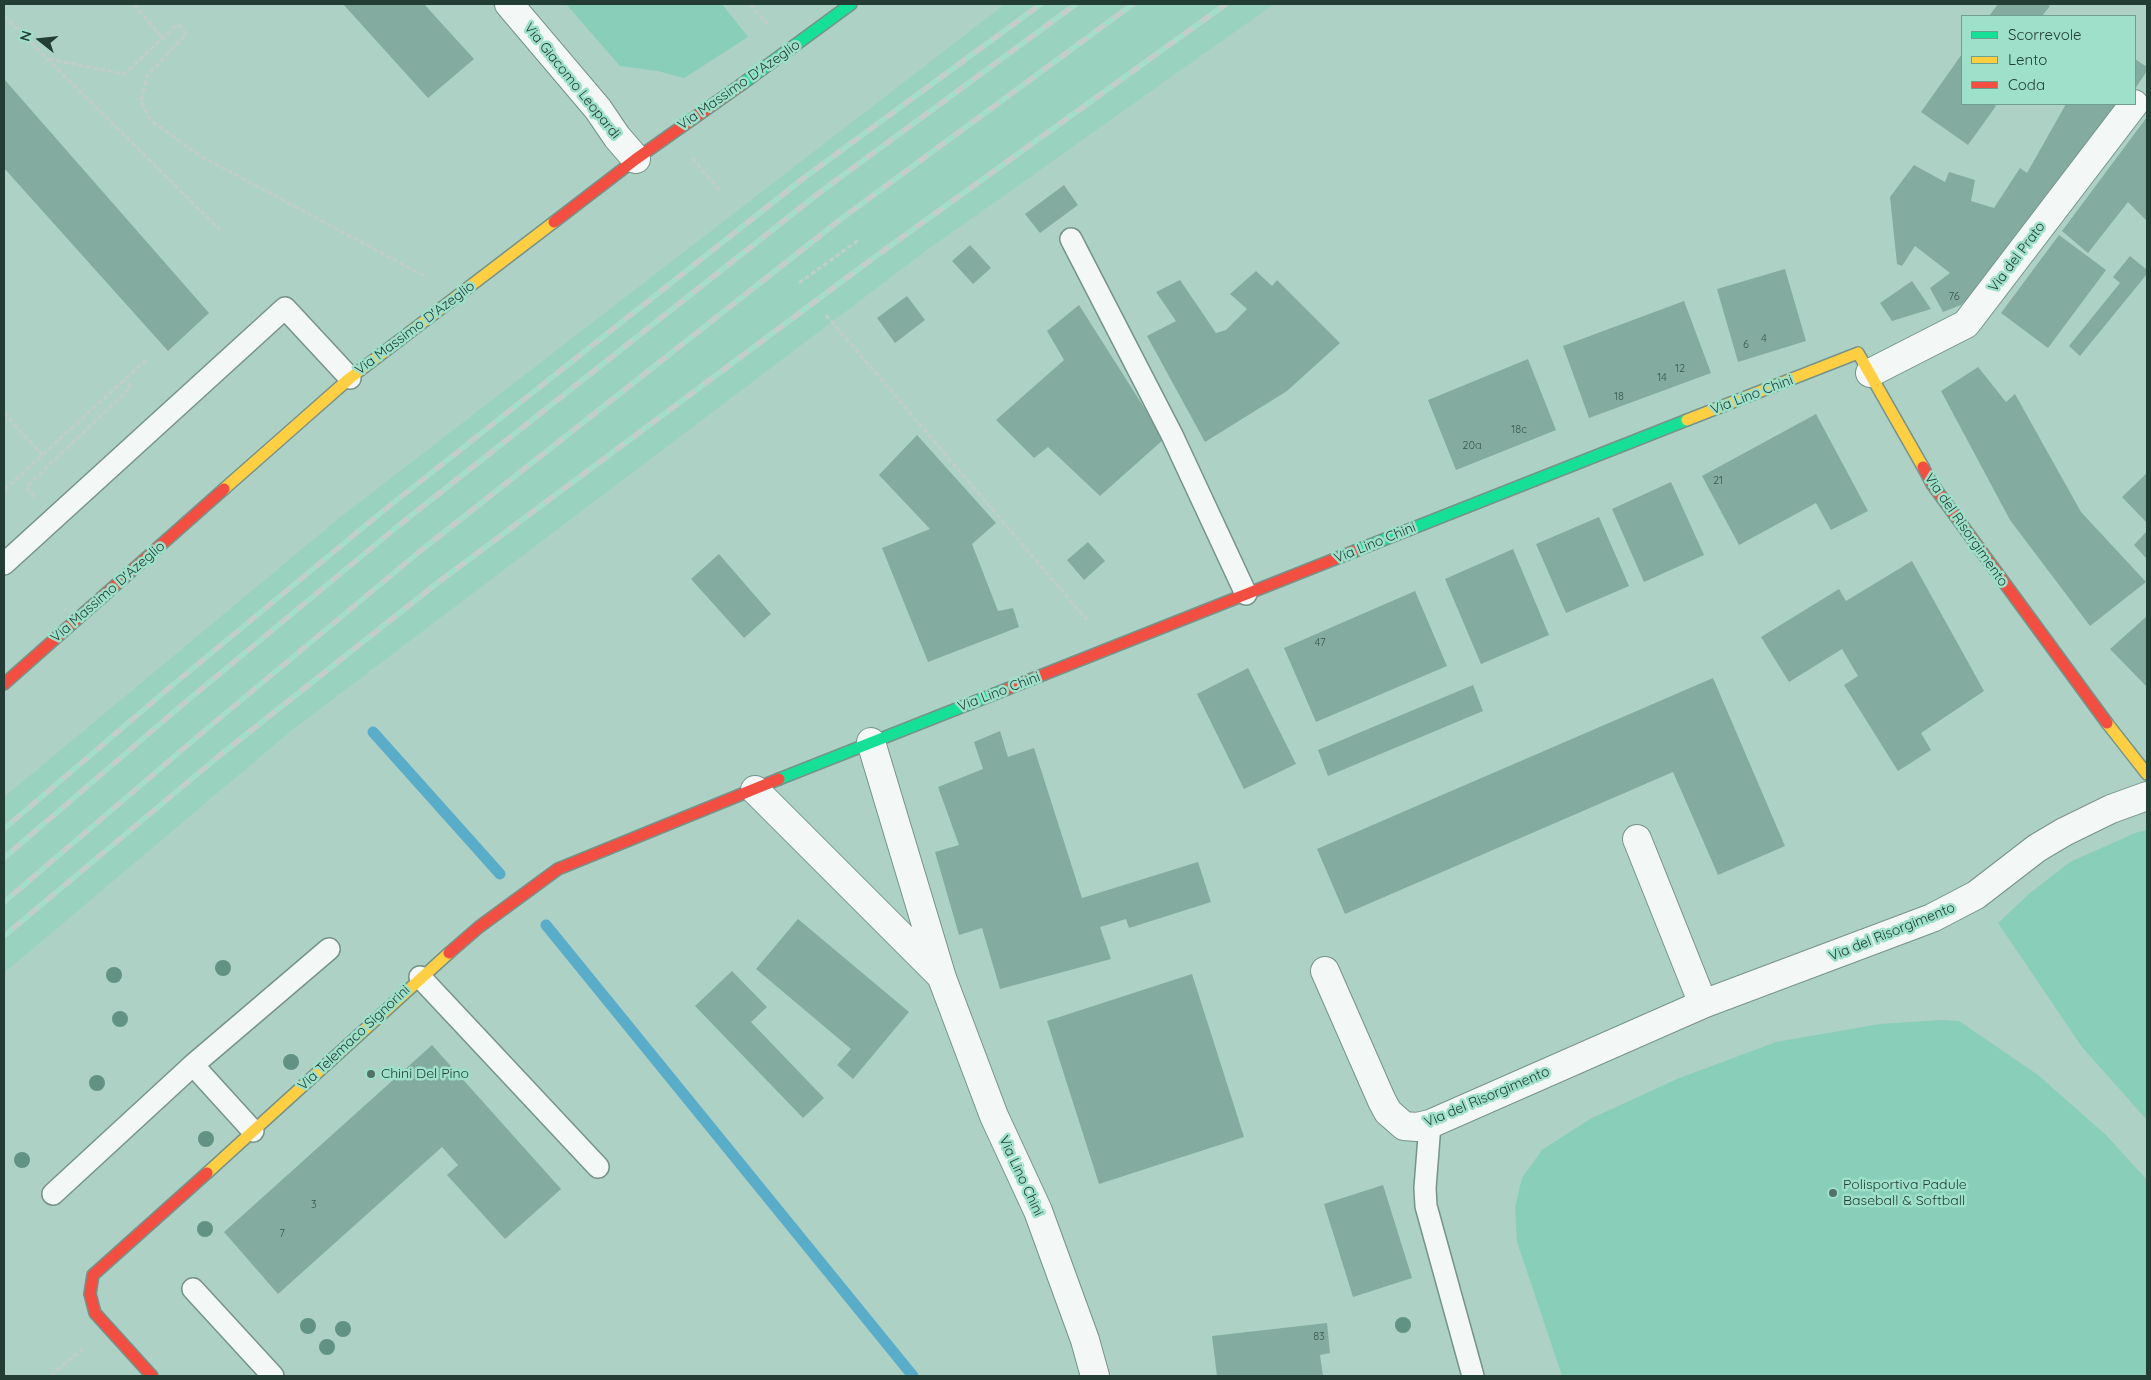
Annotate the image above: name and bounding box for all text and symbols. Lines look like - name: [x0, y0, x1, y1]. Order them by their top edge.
- north arrow: [15, 15, 65, 65]
- legend: [1961, 15, 2136, 105]
- street label: Via Giacomo Leopardi: [520, 20, 624, 142]
- text: Scorrevole: [2008, 25, 2082, 44]
- text: N: [16, 28, 36, 43]
- street label: Via Massimo D'Azeglio: [675, 36, 803, 134]
- text: Lento: [2008, 50, 2047, 69]
- text: Coda: [2008, 75, 2045, 94]
- street label: Via del Prato: [1985, 219, 2049, 295]
- street label: Via Massimo D'Azeglio: [352, 278, 478, 378]
- house number: 76: [1948, 290, 1960, 304]
- house number: 4: [1761, 332, 1767, 346]
- house number: 6: [1743, 338, 1749, 352]
- house number: 12: [1675, 362, 1685, 376]
- house number: 14: [1657, 371, 1667, 385]
- street label: Via Lino Chini: [1709, 372, 1795, 418]
- house number: 18: [1614, 390, 1624, 404]
- house number: 18c: [1511, 423, 1527, 437]
- house number: 20a: [1462, 439, 1482, 453]
- street label: Via del Risorgimento: [1921, 470, 2011, 590]
- house number: 21: [1713, 474, 1723, 488]
- street label: Via Lino Chini: [1332, 519, 1418, 567]
- street label: Via Massimo D'Azeglio: [48, 538, 168, 646]
- house number: 47: [1314, 636, 1326, 650]
- street label: Via Lino Chini: [956, 669, 1042, 715]
- street label: Via del Risorgimento: [1827, 899, 1957, 965]
- street label: Via Telemaco Signorini: [295, 982, 413, 1094]
- street label: Via del Risorgimento: [1422, 1063, 1552, 1131]
- place label: Chini Del Pino: [381, 1066, 469, 1082]
- marker: Chini Del Pino: [365, 1068, 377, 1080]
- street label: Via Lino Chini: [995, 1133, 1047, 1219]
- place label: Polisportiva Padule Baseball & Softball: [1843, 1177, 1967, 1210]
- marker: Polisportiva Padule Baseball & Softball: [1827, 1187, 1839, 1199]
- house number: 3: [311, 1198, 317, 1212]
- house number: 7: [279, 1227, 285, 1241]
- house number: 83: [1313, 1330, 1325, 1344]

